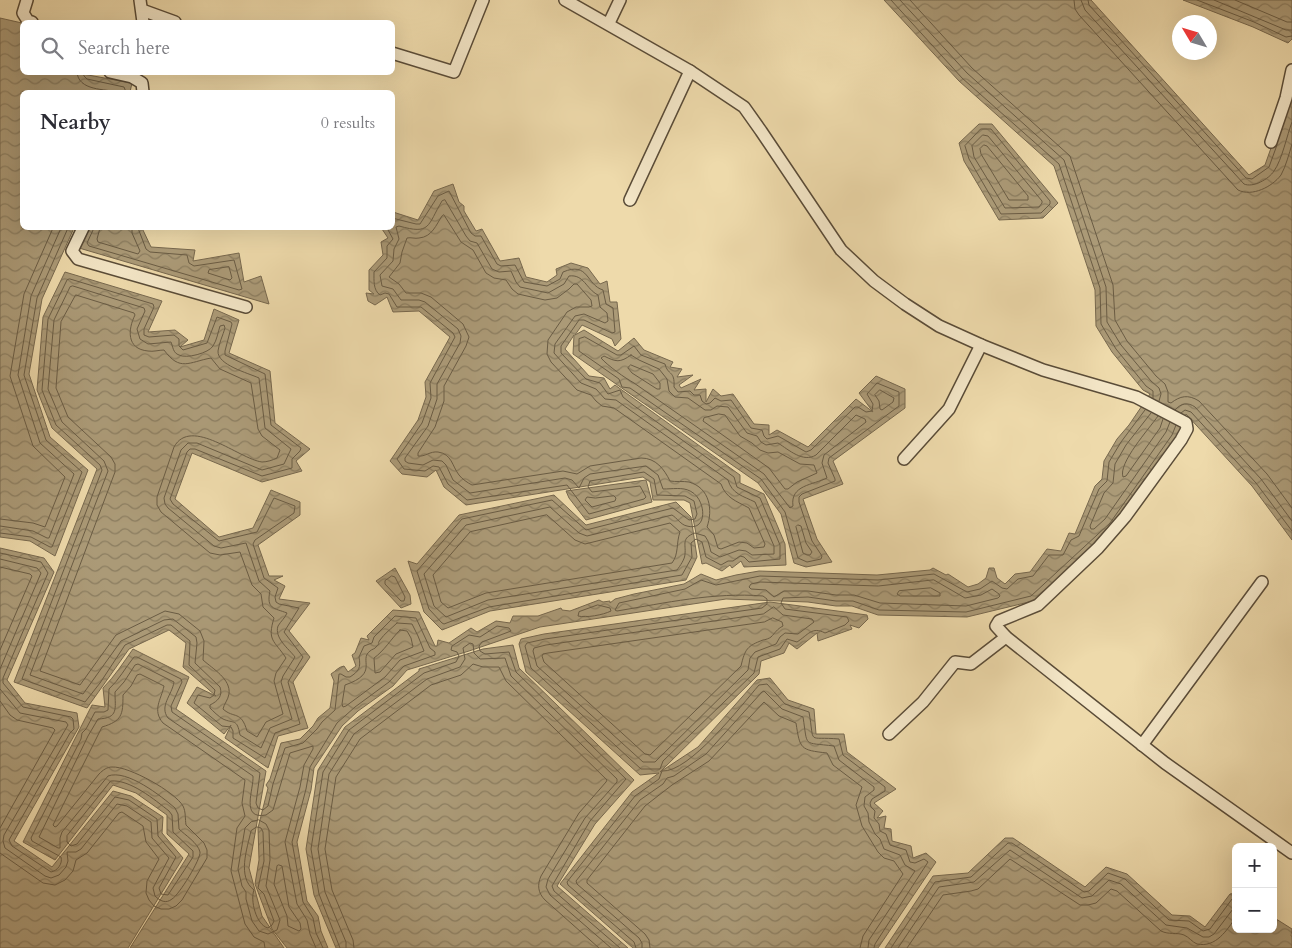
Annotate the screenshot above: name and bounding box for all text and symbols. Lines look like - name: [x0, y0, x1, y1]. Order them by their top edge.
- north arrow: [1172, 15, 1217, 60]
- search box: [20, 20, 395, 75]
- icon: search: [38, 34, 66, 62]
- text: Search here: [78, 35, 170, 61]
- text: Nearby: [40, 108, 111, 137]
- text: 0 results: [321, 112, 375, 134]
- map controls: [1232, 843, 1277, 933]
- button: +: [1232, 843, 1277, 888]
- button: −: [1232, 888, 1277, 933]

